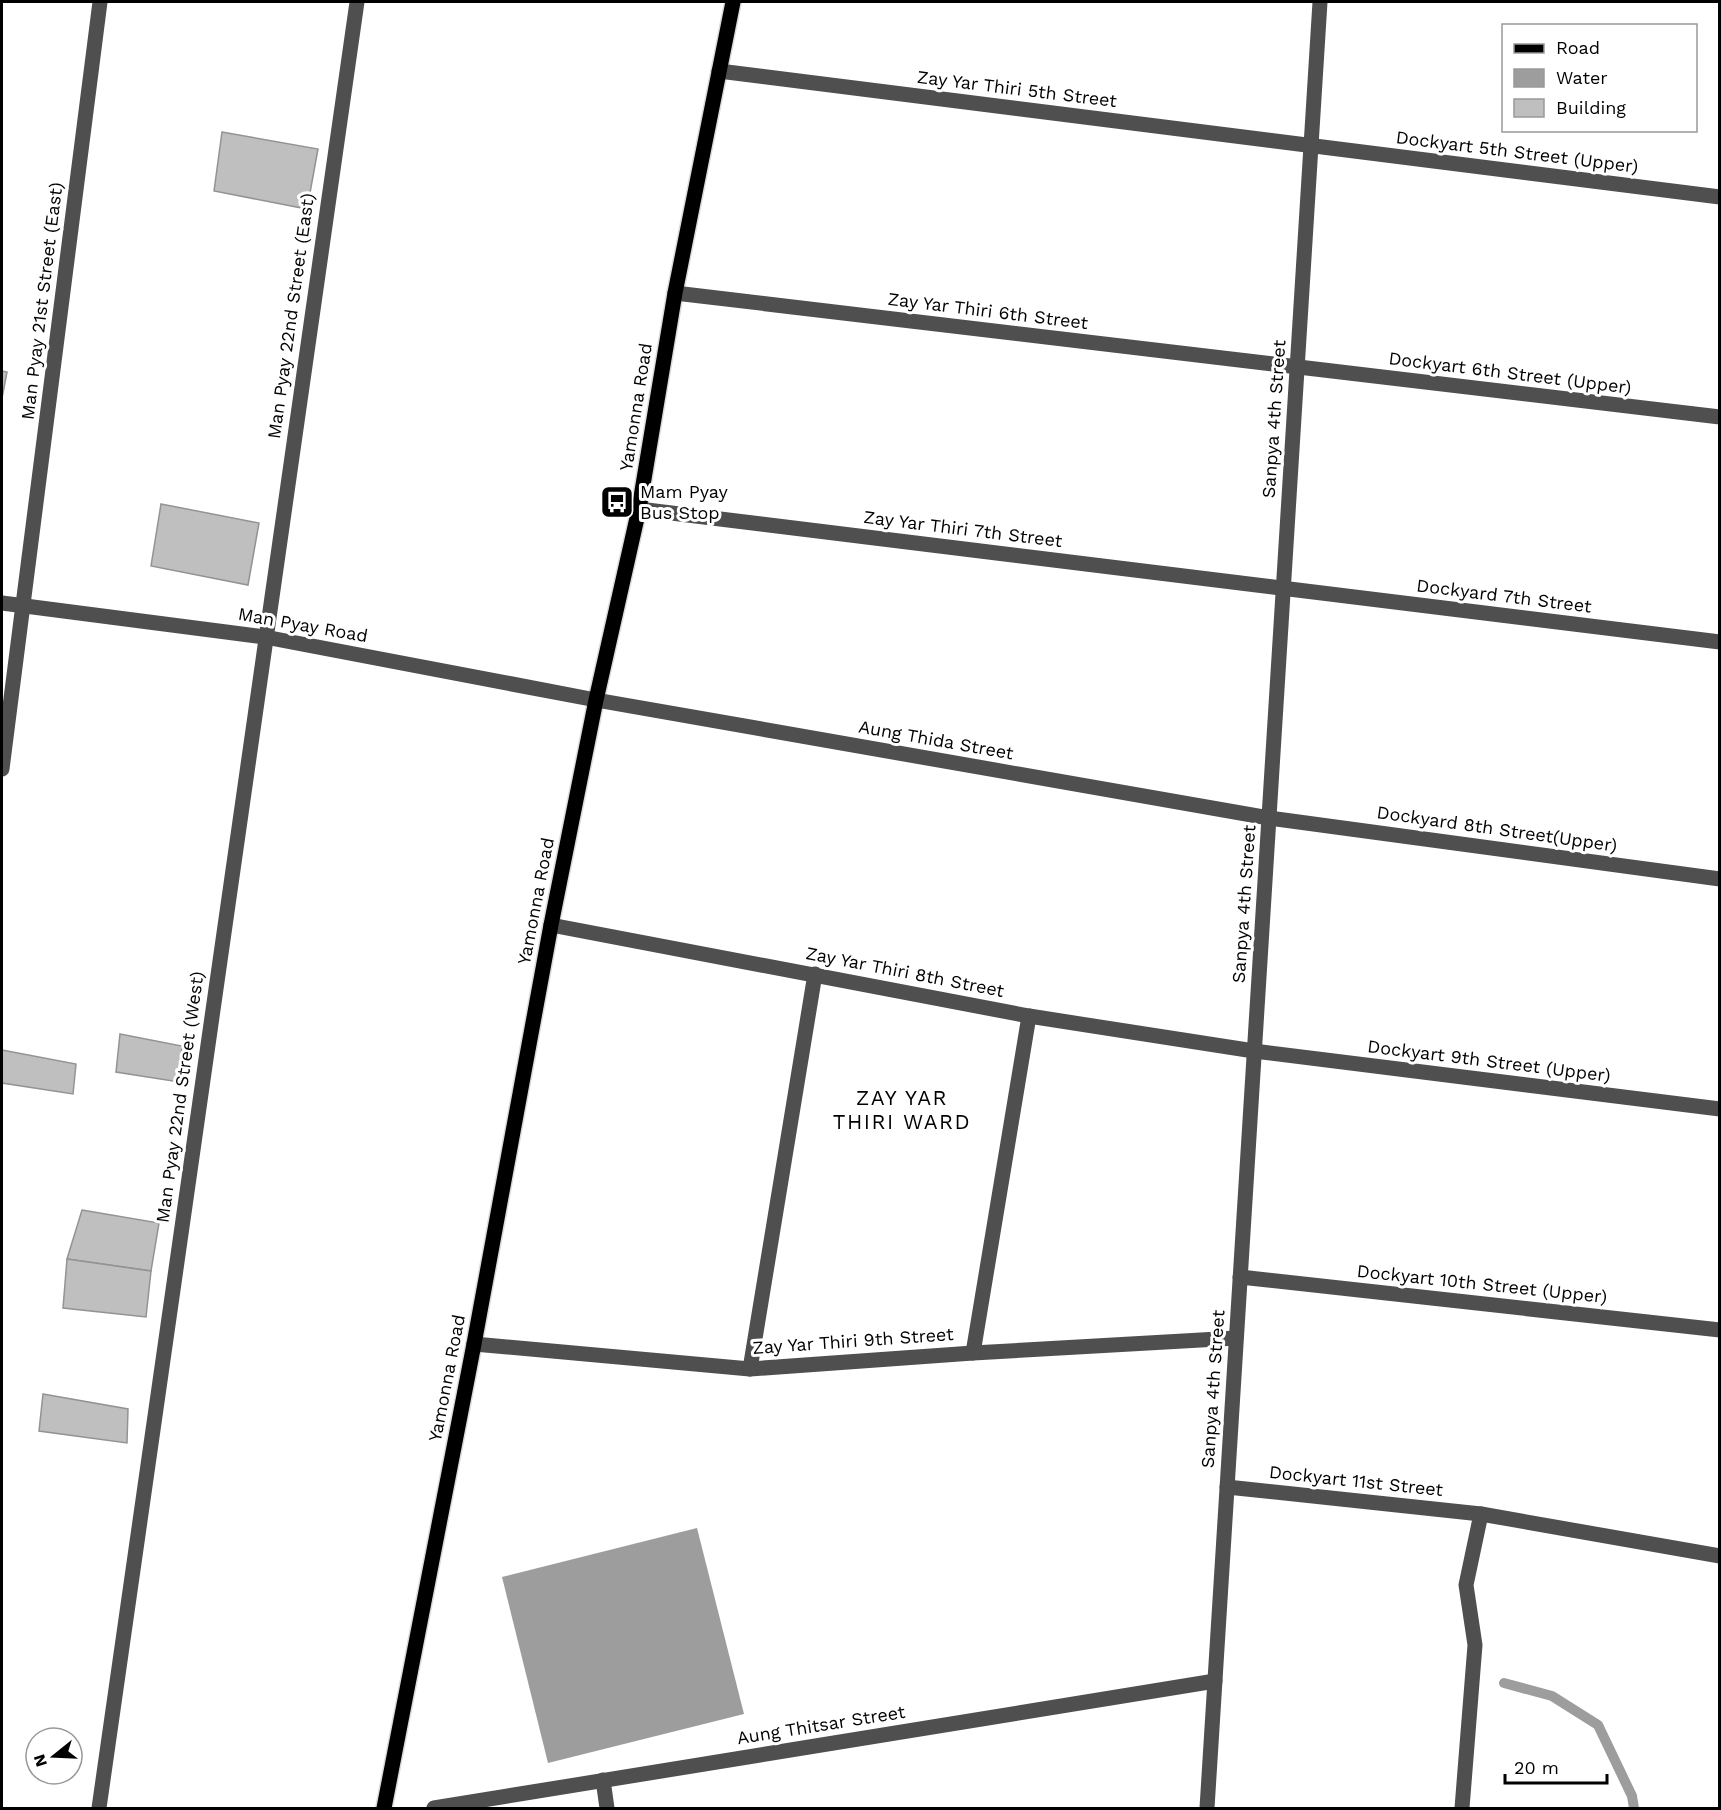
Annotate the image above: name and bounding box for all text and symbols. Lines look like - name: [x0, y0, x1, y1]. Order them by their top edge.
- legend: [1502, 24, 1697, 132]
- text: Road: [1556, 37, 1600, 58]
- street label: Zay Yar Thiri 5th Street: [916, 66, 1119, 111]
- text: Water: [1556, 67, 1608, 88]
- text: Building: [1556, 97, 1626, 118]
- street label: Dockyart 5th Street (Upper): [1395, 126, 1639, 177]
- street label: Man Pyay 21st Street (East): [17, 181, 66, 421]
- street label: Man Pyay 22nd Street (East): [263, 192, 318, 440]
- street label: Zay Yar Thiri 6th Street: [887, 288, 1090, 333]
- street label: Sanpya 4th Street: [1257, 339, 1290, 499]
- street label: Yamonna Road: [615, 342, 656, 472]
- street label: Dockyart 6th Street (Upper): [1387, 347, 1633, 398]
- place label: Mam Pyay Bus Stop: [640, 481, 728, 523]
- bus stop icon: Mam Pyay Bus Stop: [599, 484, 635, 520]
- street label: Zay Yar Thiri 7th Street: [863, 506, 1064, 551]
- street label: Dockyard 7th Street: [1415, 574, 1593, 617]
- street label: Man Pyay Road: [237, 603, 370, 646]
- street label: Aung Thida Street: [857, 716, 1016, 764]
- street label: Dockyard 8th Street(Upper): [1376, 801, 1619, 856]
- street label: Sanpya 4th Street: [1227, 824, 1260, 984]
- street label: Yamonna Road: [513, 836, 558, 966]
- street label: Zay Yar Thiri 8th Street: [804, 942, 1006, 1001]
- street label: Man Pyay 22nd Street (West): [151, 970, 208, 1224]
- street label: Dockyart 9th Street (Upper): [1366, 1035, 1612, 1086]
- district label: ZAY YAR THIRI WARD: [833, 1085, 971, 1134]
- street label: Dockyart 10th Street (Upper): [1356, 1260, 1608, 1307]
- street label: Sanpya 4th Street: [1196, 1309, 1229, 1469]
- street label: Yamonna Road: [424, 1313, 469, 1443]
- street label: Zay Yar Thiri 9th Street: [752, 1323, 955, 1358]
- street label: Dockyart 11st Street: [1268, 1461, 1445, 1500]
- street label: Aung Thitsar Street: [735, 1701, 907, 1748]
- north arrow: [24, 1726, 84, 1786]
- scale bar: [1505, 1747, 1607, 1785]
- text: N: [29, 1752, 51, 1769]
- text: 20 m: [1514, 1757, 1559, 1778]

